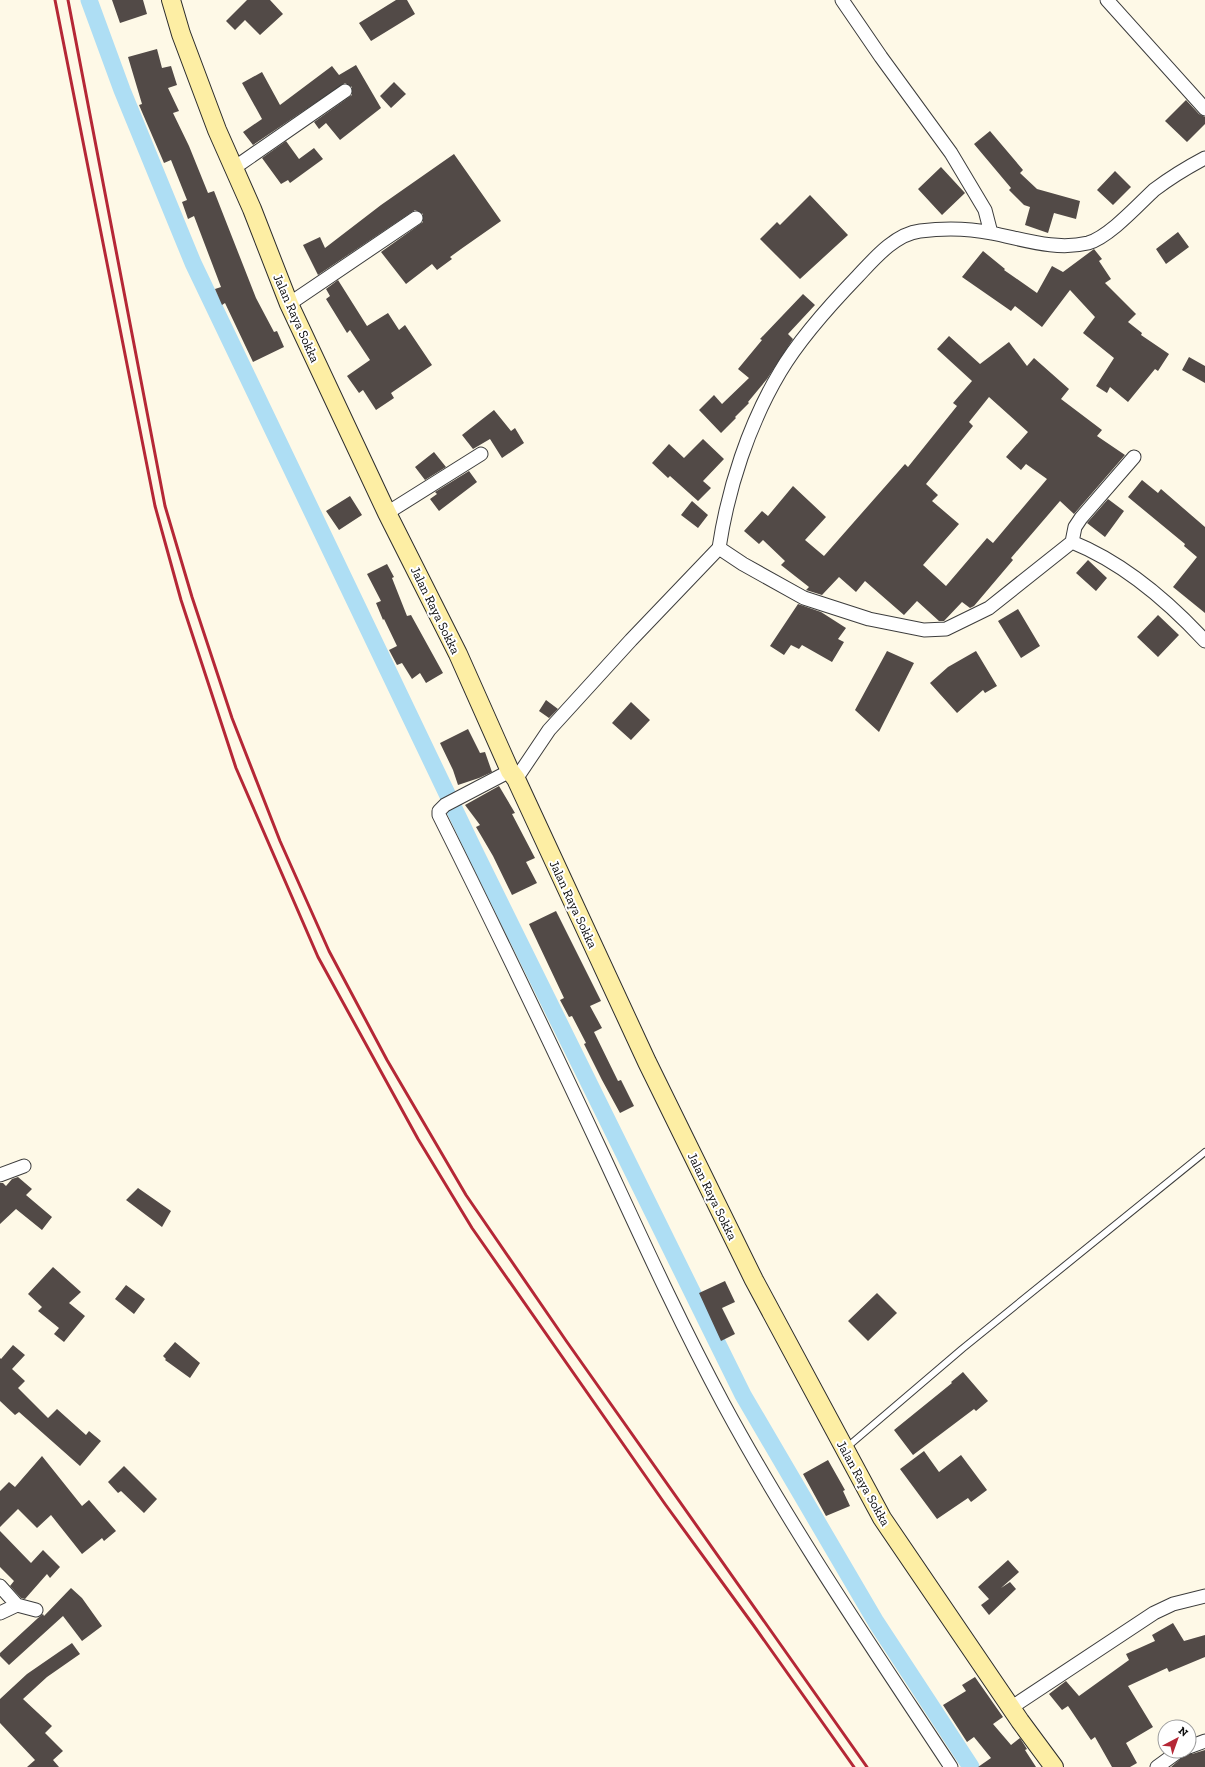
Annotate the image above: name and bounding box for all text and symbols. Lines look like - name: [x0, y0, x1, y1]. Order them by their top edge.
- street label: Jalan Raya Sokka: [270, 272, 323, 365]
- street label: Jalan Raya Sokka: [408, 564, 463, 657]
- street label: Jalan Raya Sokka: [547, 858, 601, 951]
- street label: Jalan Raya Sokka: [685, 1150, 740, 1243]
- street label: Jalan Raya Sokka: [834, 1438, 894, 1529]
- north arrow: [1157, 1719, 1197, 1759]
- text: N: [1176, 1724, 1191, 1740]

